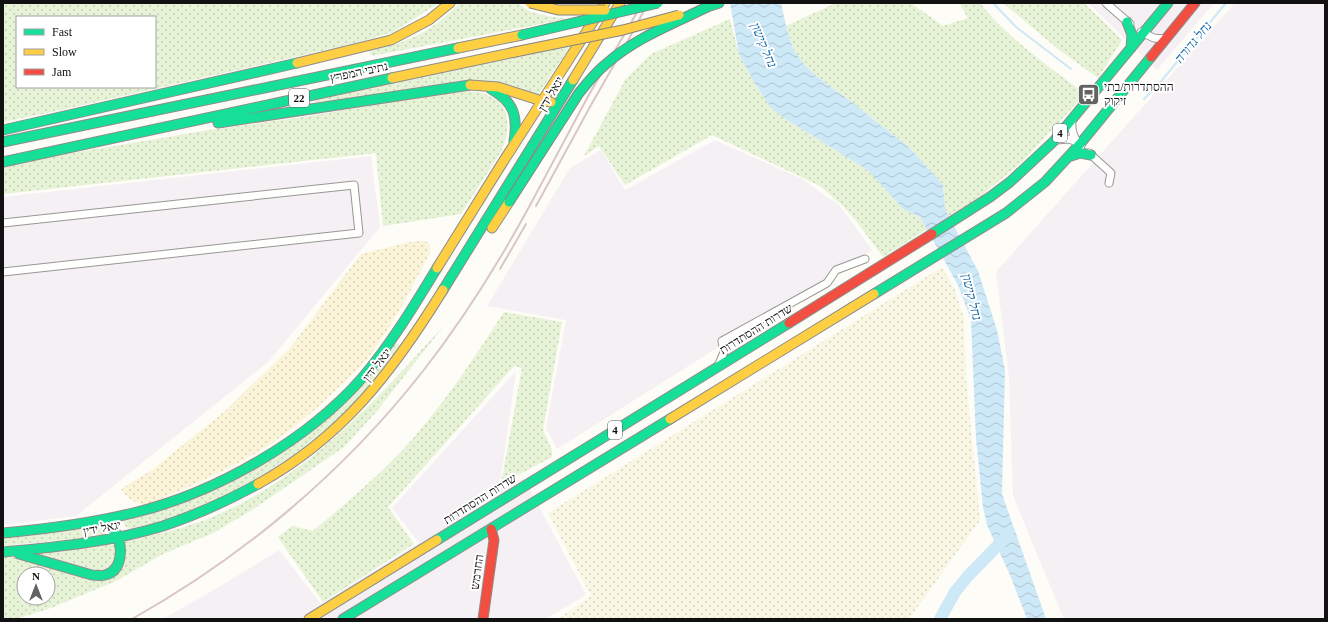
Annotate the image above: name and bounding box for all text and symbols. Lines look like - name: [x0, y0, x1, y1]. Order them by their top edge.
- legend: [16, 16, 156, 88]
- water label: נחל גדורה: [1171, 18, 1215, 66]
- water label: נחל קישון: [748, 20, 780, 70]
- text: Fast: [52, 25, 73, 39]
- text: Slow: [52, 45, 77, 59]
- street label: נתיבי המפרץ: [329, 59, 389, 85]
- text: Jam: [52, 65, 72, 79]
- street label: יגאל ידין: [535, 74, 567, 114]
- place label: ההסתדרות/בתי זיקוק: [1104, 80, 1174, 108]
- bus stop icon: ההסתדרות/בתי זיקוק: [1076, 81, 1102, 107]
- road number: 22: [289, 89, 309, 107]
- road number: 4: [1053, 124, 1067, 142]
- water label: נחל קישון: [959, 272, 985, 322]
- street label: שדרות ההסתדרות: [717, 301, 796, 357]
- street label: יגאל ידין: [360, 346, 394, 384]
- road number: 4: [608, 421, 622, 439]
- street label: שדרות ההסתדרות: [441, 471, 520, 527]
- street label: יגאל ידין: [82, 517, 122, 539]
- street label: החרמש: [468, 553, 486, 591]
- north arrow: [16, 566, 56, 606]
- text: N: [32, 570, 40, 582]

